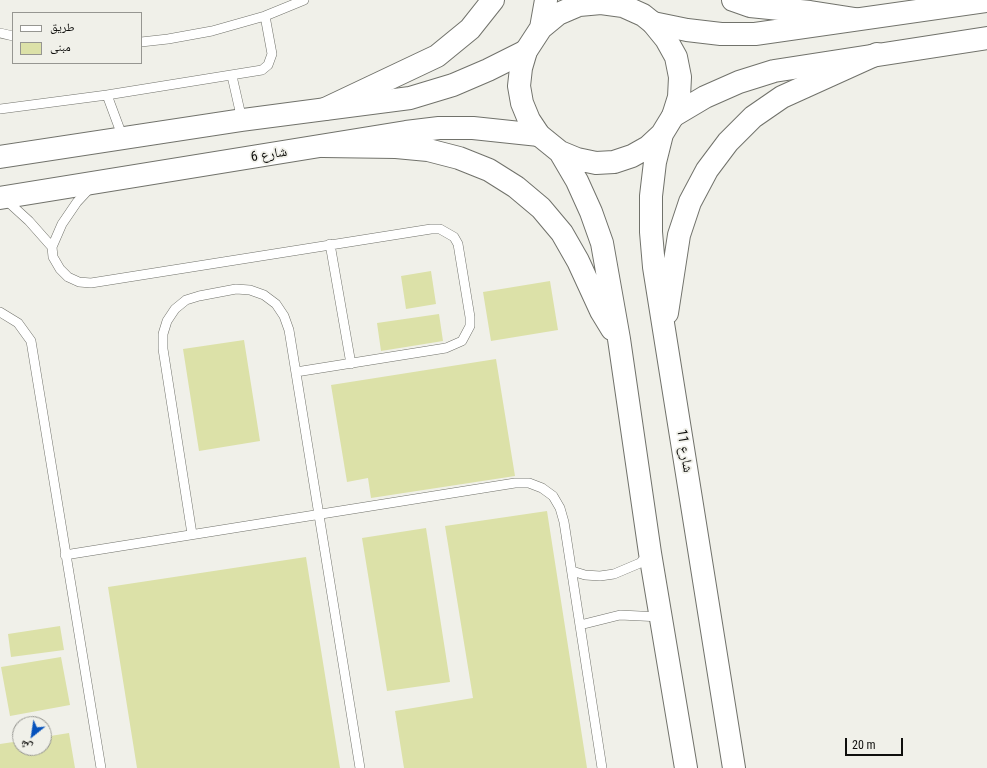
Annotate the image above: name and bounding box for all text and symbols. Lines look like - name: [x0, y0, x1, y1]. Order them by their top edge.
- legend: [12, 12, 142, 64]
- text: طريق: [50, 20, 75, 34]
- text: مبنى: [50, 40, 71, 54]
- street label: شارع 6: [250, 144, 288, 166]
- street label: شارع 11: [672, 428, 696, 474]
- north arrow: [12, 716, 52, 756]
- scale bar: [847, 730, 905, 756]
- text: ش: [18, 737, 35, 755]
- text: 20 m: [852, 738, 876, 752]

